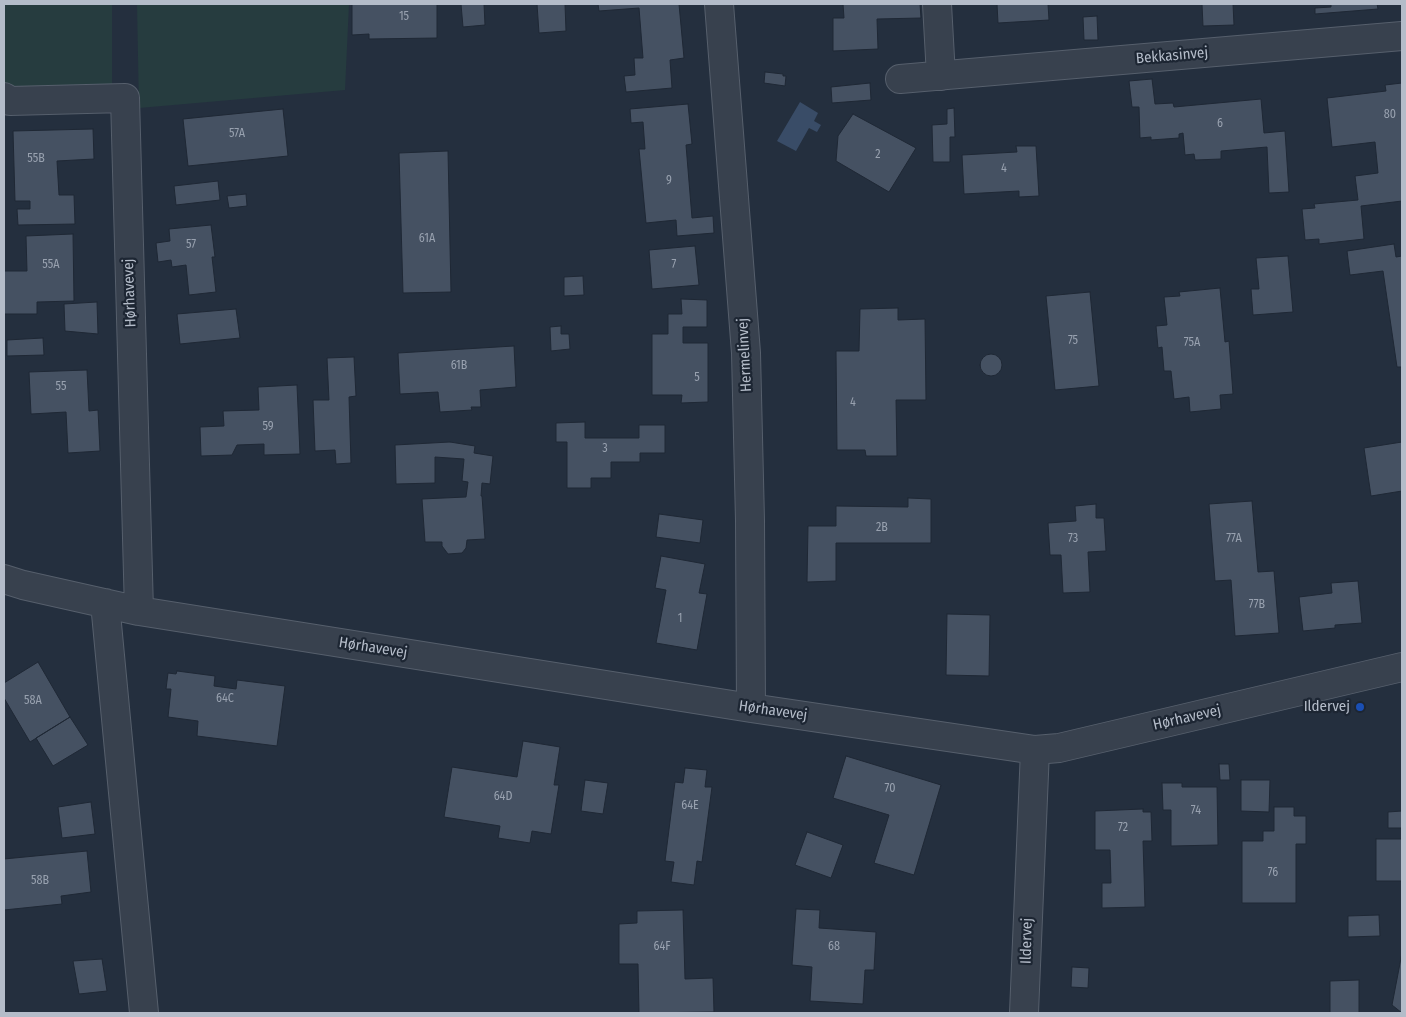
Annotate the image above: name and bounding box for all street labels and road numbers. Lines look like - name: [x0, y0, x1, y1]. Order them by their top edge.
- street label: Bekkasinvej: [1135, 44, 1209, 68]
- street label: Hørhavevej: [120, 258, 140, 328]
- street label: Hermelinvej: [734, 318, 756, 392]
- street label: Hørhavevej: [338, 634, 408, 662]
- street label: Hørhavevej: [738, 697, 808, 725]
- street label: Hørhavevej: [1151, 701, 1223, 735]
- street label: Ildervej: [1017, 918, 1037, 964]

